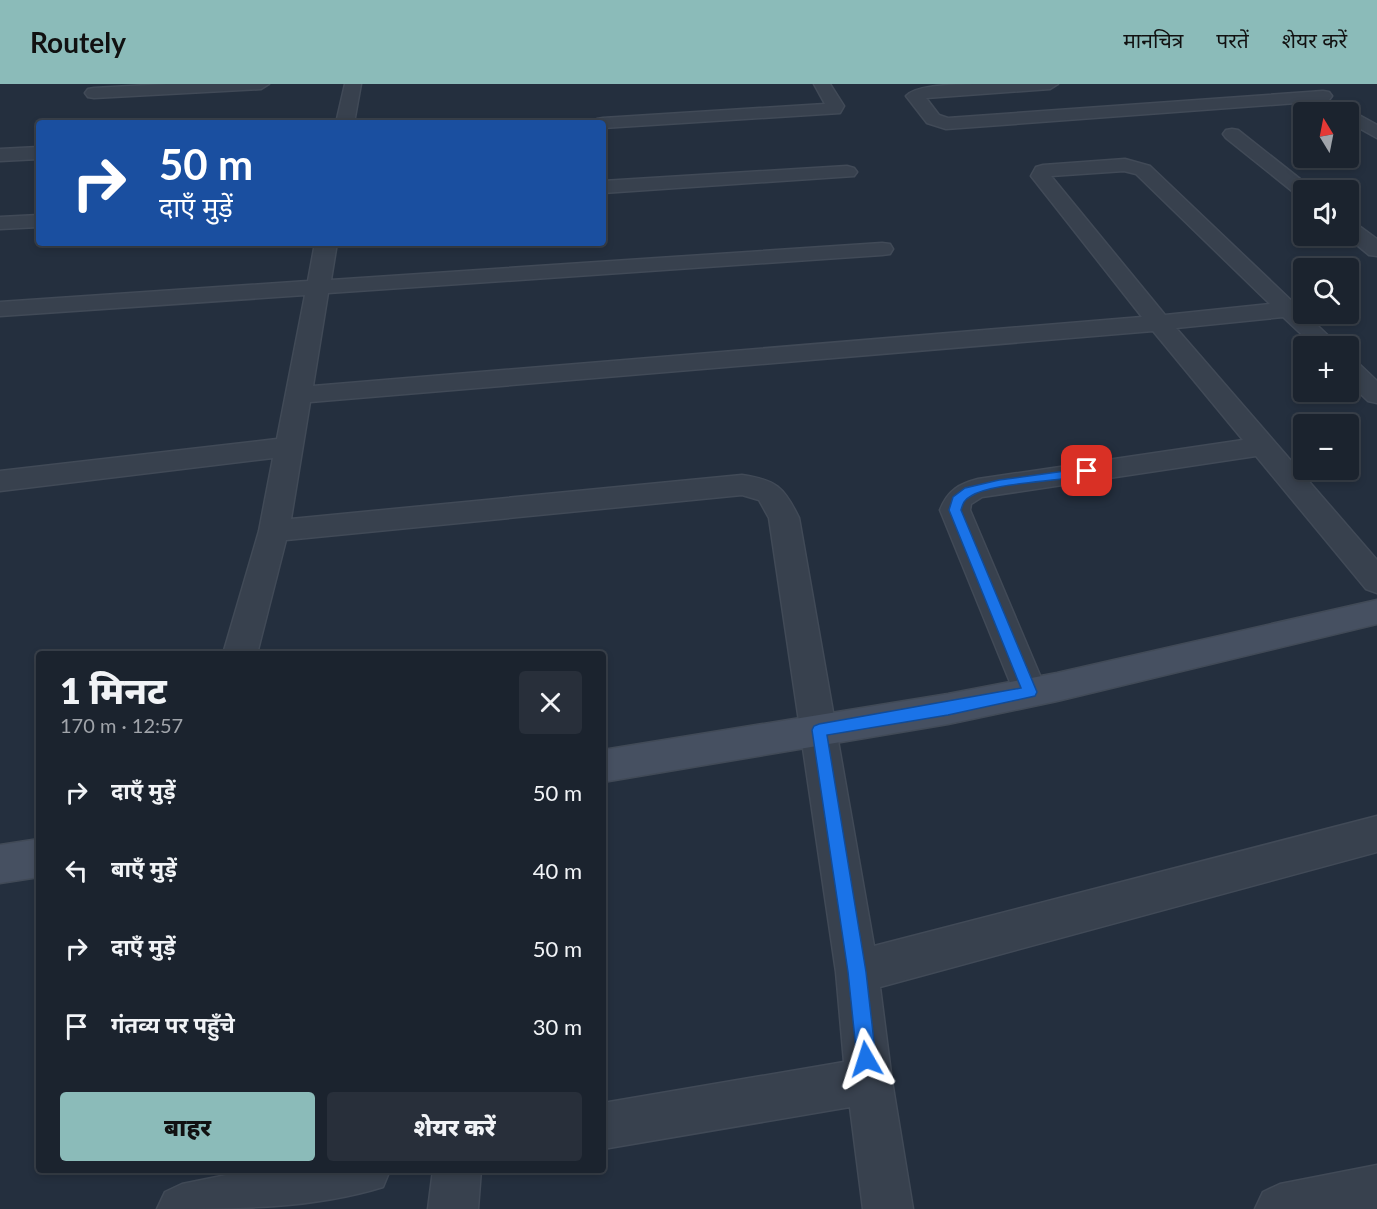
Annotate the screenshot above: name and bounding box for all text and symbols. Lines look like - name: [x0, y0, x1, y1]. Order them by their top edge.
- text: Routely: [30, 25, 126, 59]
- text: मानचित्र: [1123, 27, 1183, 52]
- text: परतें: [1216, 27, 1249, 52]
- text: शेयर करें: [1282, 27, 1347, 52]
- north arrow: [1293, 102, 1359, 168]
- map controls: [1293, 102, 1359, 480]
- text: 50 m: [159, 139, 253, 189]
- icon: right: [60, 144, 138, 222]
- button: sound: [1293, 180, 1359, 246]
- text: दाएँ मुड़ें: [159, 190, 233, 223]
- button: search: [1293, 258, 1359, 324]
- button: +: [1293, 336, 1359, 402]
- button: −: [1293, 414, 1359, 480]
- pin: [1061, 445, 1112, 496]
- icon: arrive: [1070, 454, 1103, 487]
- text: 1 मिनट: [60, 668, 167, 712]
- button: close: [519, 671, 582, 734]
- text: 170 m · 12:57: [60, 713, 183, 737]
- icon: right: [60, 776, 93, 809]
- text: दाएँ मुड़ें: [111, 777, 175, 804]
- text: 50 m: [533, 779, 582, 806]
- icon: left: [60, 854, 93, 887]
- text: बाएँ मुड़ें: [111, 855, 177, 882]
- text: 40 m: [533, 857, 582, 884]
- icon: right: [60, 932, 93, 965]
- text: दाएँ मुड़ें: [111, 933, 175, 960]
- text: 50 m: [533, 935, 582, 962]
- icon: arrive: [60, 1010, 93, 1043]
- text: गंतव्य पर पहुँचे: [111, 1011, 235, 1038]
- text: 30 m: [533, 1013, 582, 1040]
- position arrow: [834, 1027, 898, 1091]
- button: बाहर: [60, 1092, 315, 1161]
- button: शेयर करें: [327, 1092, 582, 1161]

